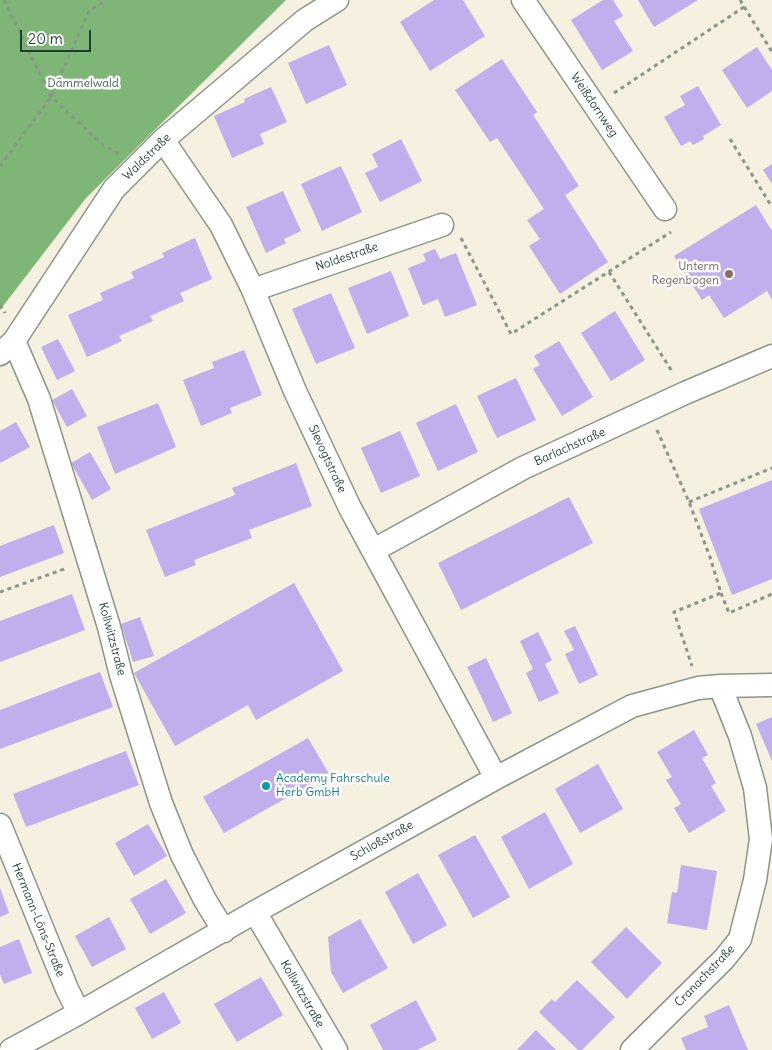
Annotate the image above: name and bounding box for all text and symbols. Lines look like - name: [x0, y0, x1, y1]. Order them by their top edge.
- scale bar: [22, 20, 94, 52]
- text: 20 m: [28, 29, 63, 48]
- street label: Weißdornweg: [567, 70, 621, 140]
- park label: Dämmelwald: [47, 77, 119, 91]
- street label: Waldstraße: [120, 131, 174, 183]
- street label: Noldestraße: [314, 240, 380, 274]
- place label: Unterm Regenbogen: [652, 260, 719, 288]
- marker: Unterm Regenbogen: [723, 268, 735, 280]
- street label: Slevogtstraße: [305, 423, 349, 495]
- street label: Barlachstraße: [532, 425, 608, 469]
- street label: Kollwitzstraße: [95, 601, 129, 677]
- place label: Academy Fahrschule Herb GmbH: [276, 772, 390, 800]
- marker: Academy Fahrschule Herb GmbH: [260, 780, 272, 792]
- street label: Schloßstraße: [348, 818, 416, 864]
- street label: Hermann-Löns-Straße: [9, 861, 67, 979]
- street label: Cranachstraße: [672, 942, 738, 1010]
- street label: Kollwitzstraße: [277, 958, 327, 1030]

